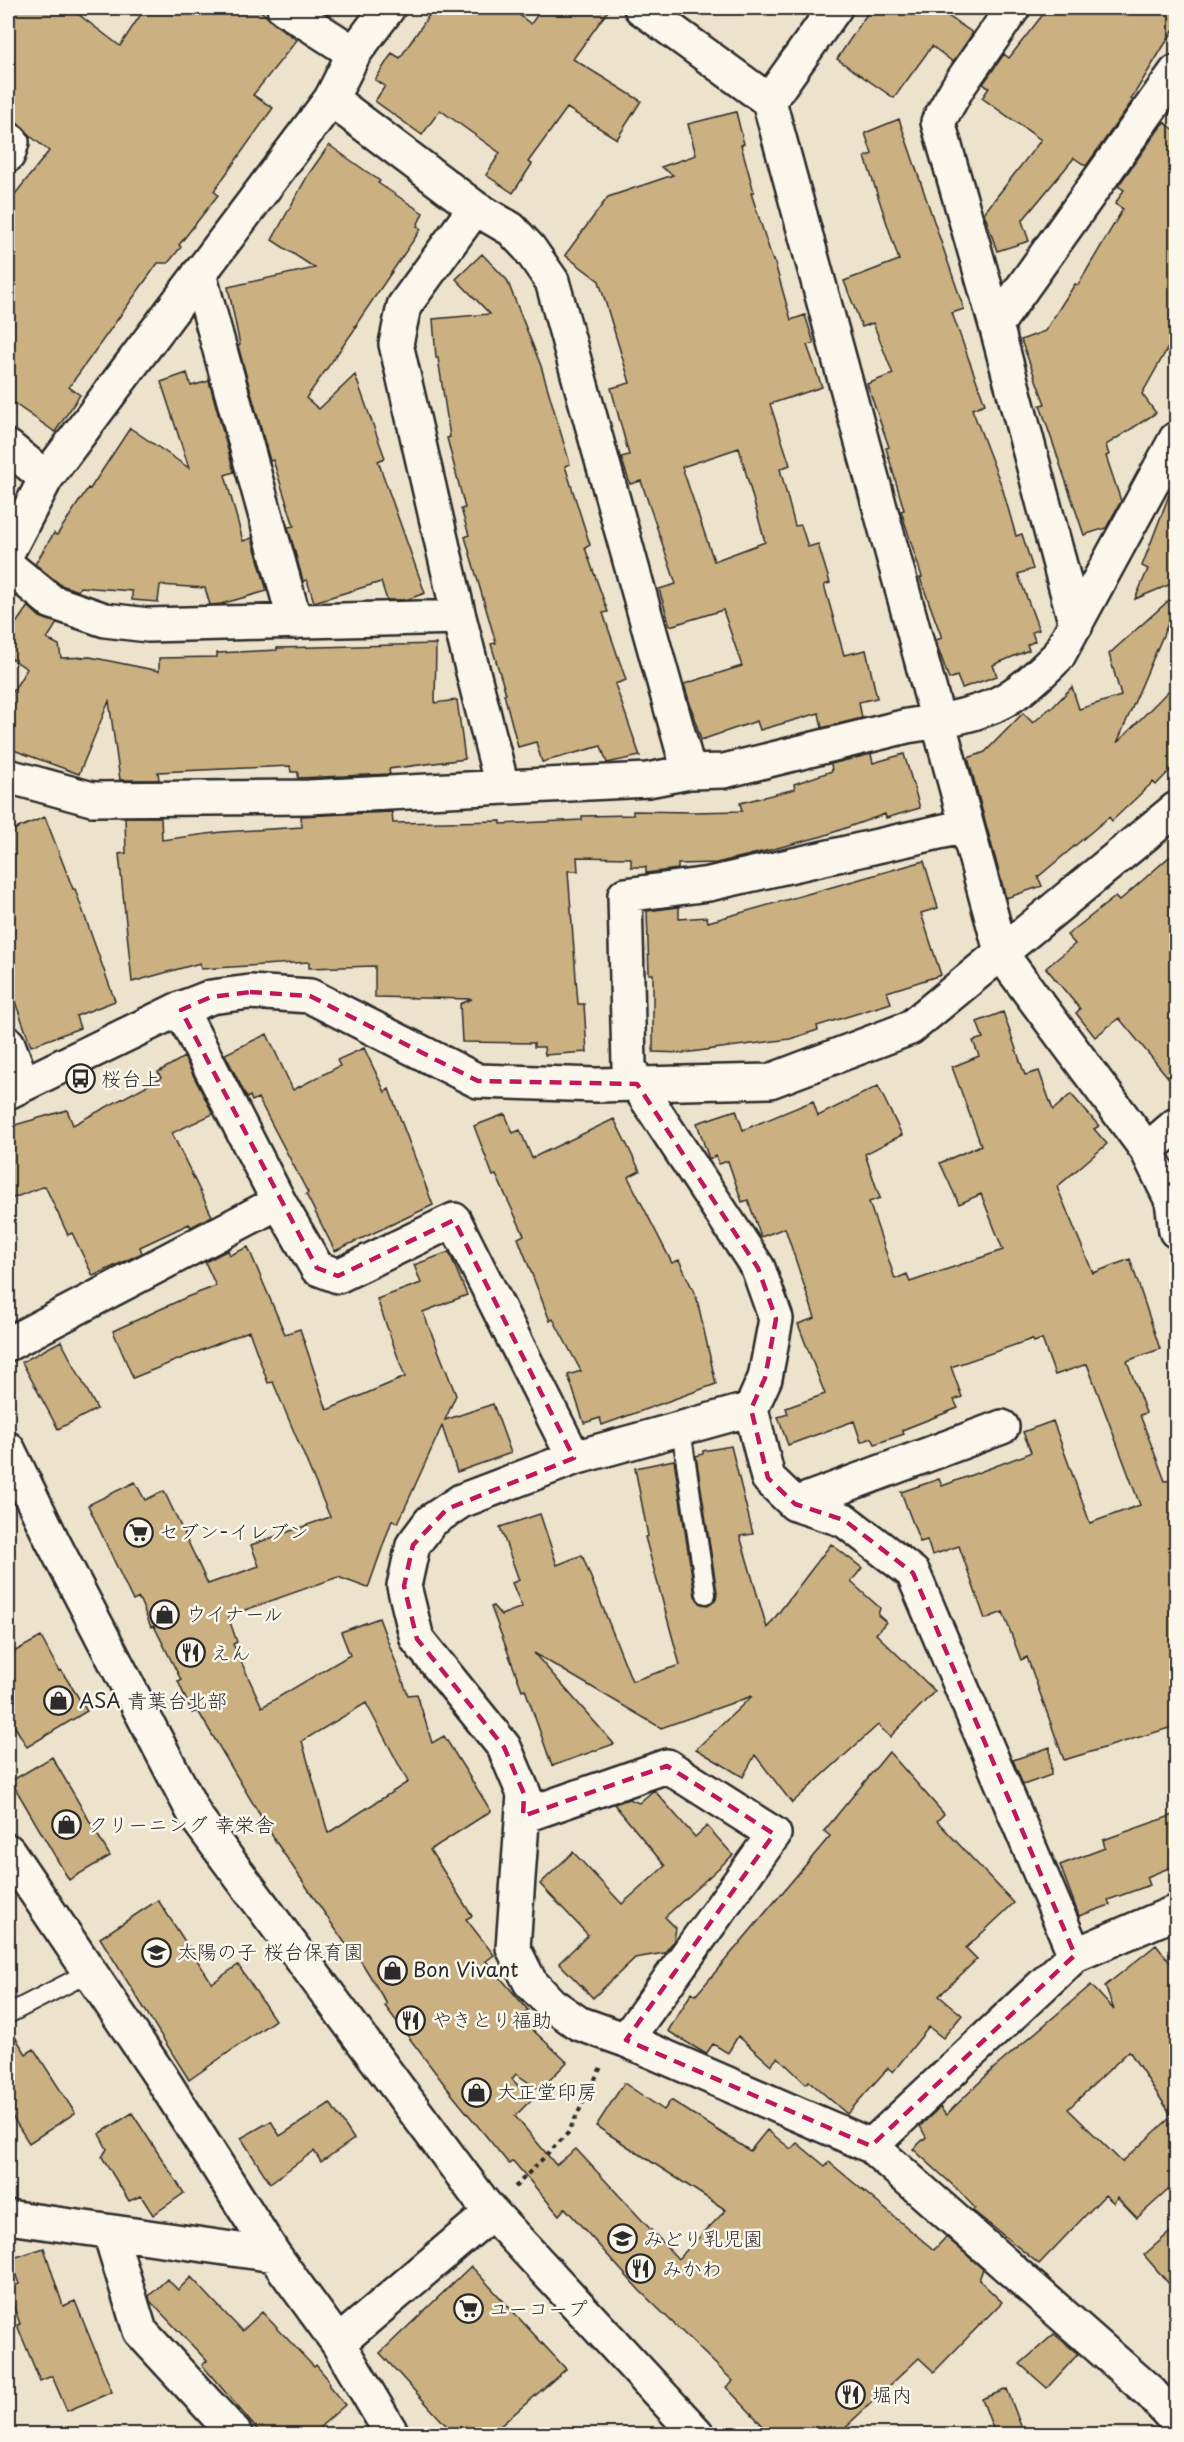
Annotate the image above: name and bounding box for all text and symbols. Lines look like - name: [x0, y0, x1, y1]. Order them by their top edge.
- bus stop icon: 桜台上: [64, 1063, 96, 1095]
- place label: 桜台上: [101, 1063, 161, 1093]
- supermarket icon: セブン-イレブン: [122, 1516, 154, 1548]
- place label: セブン-イレブン: [159, 1516, 309, 1546]
- shop icon: ウイナール: [149, 1598, 181, 1630]
- place label: ウイナール: [186, 1598, 284, 1628]
- restaurant icon: えん: [174, 1637, 206, 1669]
- place label: えん: [211, 1637, 251, 1667]
- shop icon: ASA 青葉台北部: [42, 1685, 74, 1717]
- place label: ASA 青葉台北部: [79, 1685, 227, 1715]
- shop icon: クリーニング 幸栄舎: [51, 1809, 83, 1841]
- place label: クリーニング 幸栄舎: [88, 1809, 275, 1839]
- school or university icon: 太陽の子 桜台保育園: [140, 1936, 172, 1968]
- place label: 太陽の子 桜台保育園: [177, 1936, 364, 1966]
- shop icon: Bon Vivant: [376, 1954, 408, 1986]
- place label: Bon Vivant: [413, 1954, 518, 1984]
- restaurant icon: やきとり福助: [395, 2004, 427, 2036]
- place label: やきとり福助: [432, 2004, 552, 2034]
- shop icon: 大正堂印房: [460, 2076, 492, 2108]
- place label: 大正堂印房: [497, 2076, 597, 2106]
- school or university icon: みどり乳児園: [606, 2223, 638, 2255]
- place label: みどり乳児園: [643, 2223, 763, 2253]
- restaurant icon: みかわ: [625, 2253, 657, 2285]
- place label: みかわ: [662, 2253, 722, 2283]
- supermarket icon: ユーコープ: [452, 2293, 484, 2325]
- place label: ユーコープ: [489, 2293, 587, 2323]
- restaurant icon: 堀内: [835, 2379, 867, 2411]
- place label: 堀内: [872, 2379, 912, 2409]

